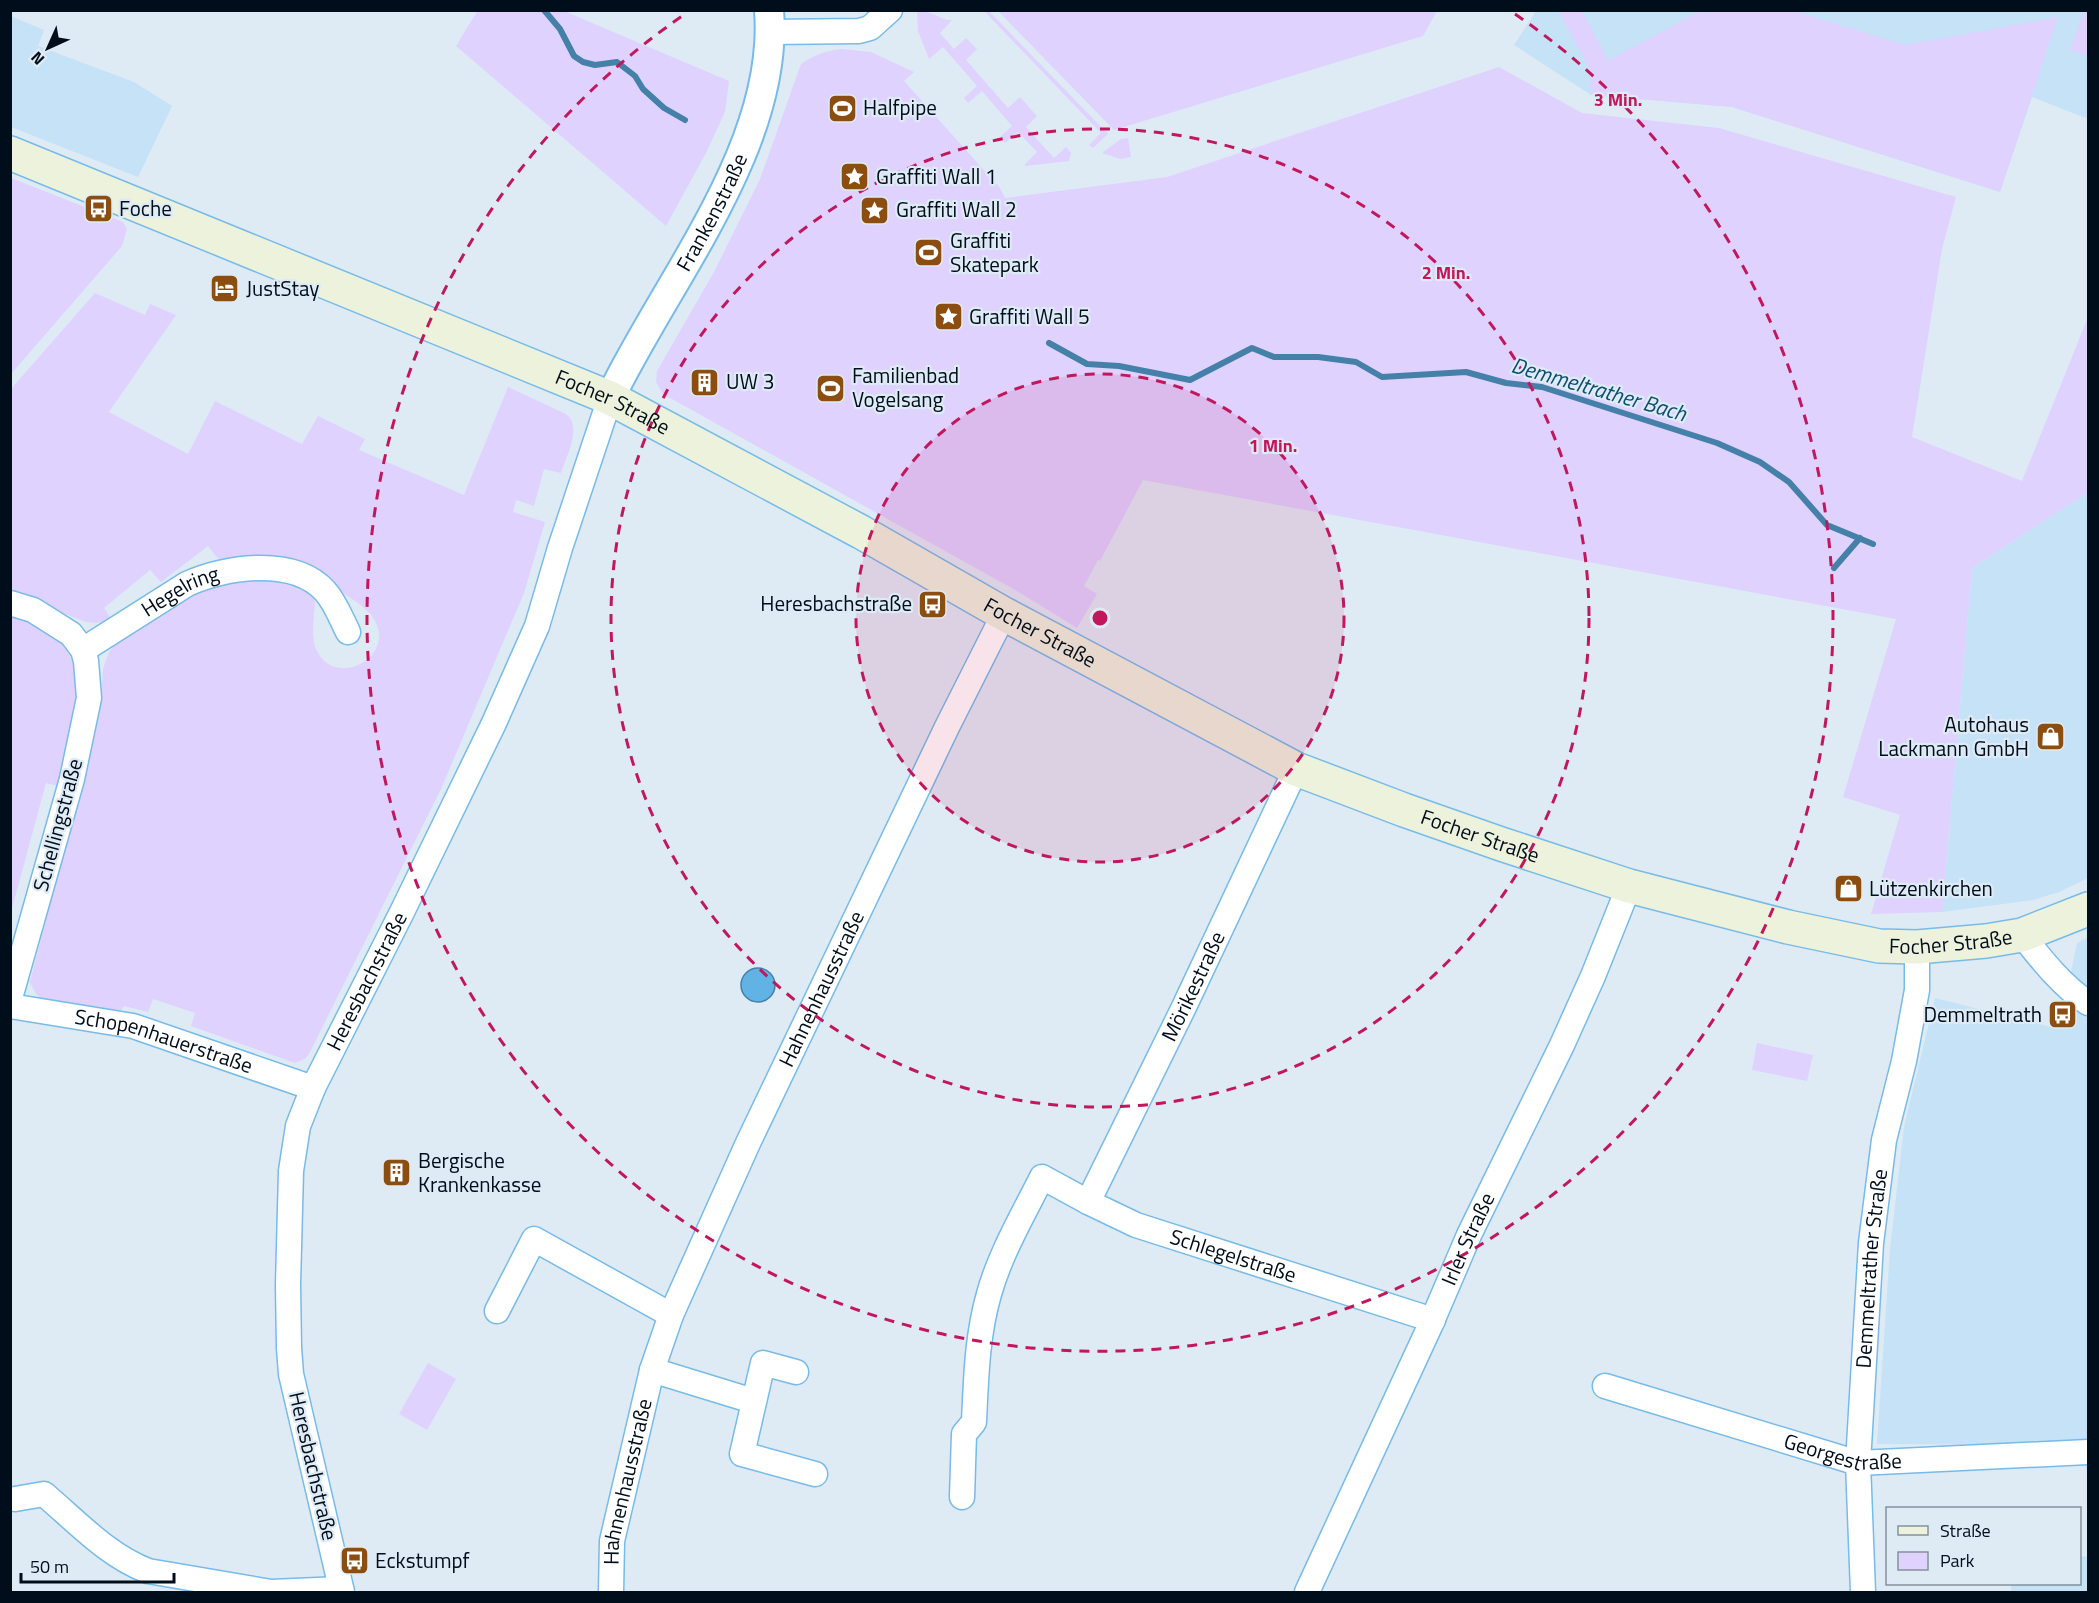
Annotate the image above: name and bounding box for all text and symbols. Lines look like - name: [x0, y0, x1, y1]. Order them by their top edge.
- north arrow: [18, 18, 78, 78]
- text: N: [25, 46, 50, 71]
- text: 3 Min.: [1594, 86, 1642, 113]
- place label: Halfpipe: [863, 91, 937, 123]
- sports icon: Halfpipe: [826, 92, 858, 124]
- street label: Frankenstraße: [667, 148, 755, 277]
- place label: Graffiti Wall 1: [876, 160, 997, 192]
- place icon: Graffiti Wall 1: [839, 161, 871, 193]
- place label: Foche: [119, 192, 172, 224]
- bus stop icon: Foche: [82, 193, 114, 225]
- place label: Graffiti Wall 2: [896, 193, 1017, 225]
- place icon: Graffiti Wall 2: [859, 194, 891, 226]
- place label: Graffiti Skatepark: [950, 224, 1039, 280]
- sports icon: Graffiti Skatepark: [913, 237, 945, 269]
- text: 2 Min.: [1422, 259, 1470, 286]
- place label: JustStay: [246, 272, 319, 304]
- hotel icon: JustStay: [209, 273, 241, 305]
- place label: Graffiti Wall 5: [969, 300, 1090, 332]
- place icon: Graffiti Wall 5: [932, 301, 964, 333]
- water label: Demmeltrather Bach: [1507, 348, 1692, 431]
- place label: Familienbad Vogelsang: [852, 359, 959, 415]
- street label: Focher Straße: [551, 360, 676, 442]
- place label: UW 3: [726, 365, 775, 397]
- building icon: UW 3: [689, 366, 721, 398]
- sports icon: Familienbad Vogelsang: [815, 372, 847, 404]
- text: 1 Min.: [1249, 432, 1297, 459]
- street label: Hegelring: [134, 557, 222, 624]
- place label: Heresbachstraße: [760, 587, 912, 619]
- bus stop icon: Heresbachstraße: [917, 588, 949, 620]
- street label: Focher Straße: [978, 589, 1102, 675]
- centre of rings: [1090, 608, 1110, 628]
- place label: Autohaus Lackmann GmbH: [1878, 708, 2029, 764]
- shop icon: Autohaus Lackmann GmbH: [2034, 721, 2066, 753]
- street label: Schellingstraße: [24, 755, 90, 895]
- street label: Focher Straße: [1417, 800, 1544, 871]
- place label: Lützenkirchen: [1869, 872, 1993, 904]
- shop icon: Lützenkirchen: [1832, 873, 1864, 905]
- street label: Hahnenhausstraße: [770, 905, 872, 1072]
- street label: Heresbachstraße: [318, 906, 415, 1056]
- street label: Focher Straße: [1888, 920, 2014, 962]
- street label: Mörikestraße: [1153, 926, 1232, 1046]
- place label: Demmeltrath: [1923, 998, 2042, 1030]
- bus stop icon: Demmeltrath: [2047, 999, 2079, 1031]
- street label: Schopenhauerstraße: [73, 1000, 257, 1081]
- place label: Bergische Krankenkasse: [418, 1144, 541, 1200]
- building icon: Bergische Krankenkasse: [381, 1157, 413, 1189]
- street label: Demmeltrather Straße: [1847, 1167, 1895, 1369]
- street label: Irler Straße: [1432, 1187, 1502, 1290]
- street label: Schlegelstraße: [1166, 1220, 1301, 1290]
- street label: Heresbachstraße: [281, 1388, 347, 1543]
- street label: Hahnenhausstraße: [595, 1395, 660, 1565]
- street label: Georgestraße: [1780, 1424, 1903, 1479]
- legend: [1886, 1507, 2081, 1585]
- text: Straße: [1940, 1517, 1991, 1544]
- place label: Eckstumpf: [375, 1544, 470, 1576]
- bus stop icon: Eckstumpf: [338, 1545, 370, 1577]
- scale bar: [21, 1546, 174, 1584]
- text: Park: [1940, 1547, 1975, 1574]
- text: 50 m: [30, 1553, 69, 1580]

